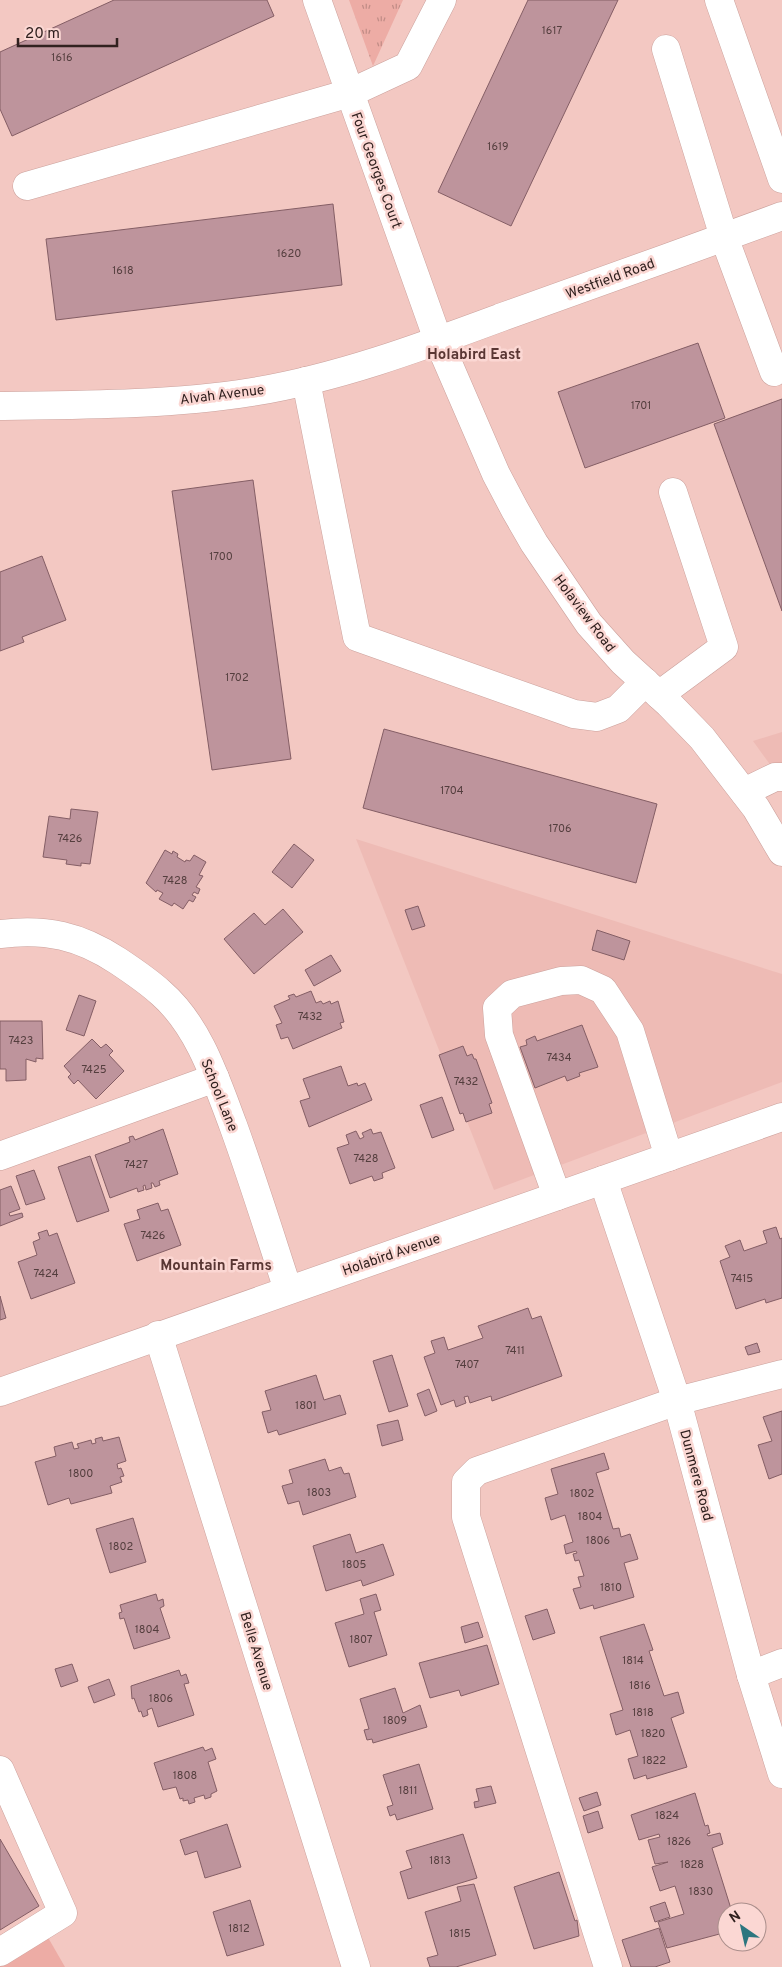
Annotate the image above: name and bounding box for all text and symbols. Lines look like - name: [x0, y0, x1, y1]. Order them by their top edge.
- scale bar: [18, 15, 116, 47]
- house number: 1617: [542, 24, 562, 38]
- text: 20 m: [25, 25, 60, 44]
- house number: 1616: [51, 51, 73, 65]
- street label: Four Georges Court: [347, 110, 405, 231]
- house number: 1619: [487, 140, 509, 154]
- house number: 1620: [277, 247, 301, 261]
- street label: Westfield Road: [564, 255, 657, 303]
- house number: 1618: [112, 264, 134, 278]
- district label: Holabird East: [427, 346, 521, 365]
- street label: Alvah Avenue: [179, 382, 265, 409]
- house number: 1701: [631, 399, 651, 413]
- house number: 1700: [209, 550, 233, 564]
- street label: Holaview Road: [549, 572, 618, 656]
- house number: 1702: [225, 671, 249, 685]
- house number: 1704: [440, 784, 464, 798]
- house number: 1706: [548, 822, 572, 836]
- house number: 7426: [58, 832, 82, 846]
- house number: 7428: [163, 874, 187, 888]
- house number: 7432: [298, 1010, 322, 1024]
- house number: 7423: [9, 1034, 33, 1048]
- house number: 7434: [547, 1051, 572, 1065]
- street label: School Lane: [196, 1057, 241, 1134]
- house number: 7425: [81, 1063, 107, 1077]
- house number: 7432: [454, 1075, 478, 1089]
- house number: 7428: [354, 1152, 378, 1166]
- house number: 7427: [124, 1158, 148, 1172]
- house number: 7426: [141, 1229, 165, 1243]
- street label: Holabird Avenue: [340, 1231, 443, 1280]
- district label: Mountain Farms: [160, 1257, 272, 1276]
- house number: 7424: [34, 1267, 59, 1281]
- house number: 7415: [731, 1272, 753, 1286]
- house number: 7411: [505, 1344, 525, 1358]
- house number: 7407: [455, 1358, 479, 1372]
- house number: 1801: [295, 1399, 317, 1413]
- street label: Dunmere Road: [675, 1428, 716, 1523]
- house number: 1800: [69, 1467, 93, 1481]
- house number: 1803: [307, 1486, 331, 1500]
- house number: 1802: [570, 1487, 594, 1501]
- house number: 1804: [578, 1510, 602, 1524]
- house number: 1806: [586, 1534, 610, 1548]
- house number: 1802: [109, 1540, 133, 1554]
- house number: 1805: [342, 1558, 366, 1572]
- house number: 1810: [600, 1581, 622, 1595]
- street label: Belle Avenue: [236, 1610, 276, 1693]
- house number: 1804: [135, 1623, 159, 1637]
- house number: 1807: [349, 1633, 373, 1647]
- house number: 1814: [622, 1654, 644, 1668]
- house number: 1816: [629, 1679, 651, 1693]
- house number: 1806: [149, 1692, 173, 1706]
- house number: 1818: [632, 1706, 654, 1720]
- house number: 1809: [383, 1714, 407, 1728]
- house number: 1820: [641, 1727, 665, 1741]
- house number: 1822: [642, 1754, 666, 1768]
- house number: 1808: [173, 1769, 197, 1783]
- house number: 1811: [398, 1784, 418, 1798]
- house number: 1824: [655, 1809, 679, 1823]
- house number: 1826: [667, 1835, 691, 1849]
- house number: 1813: [429, 1854, 451, 1868]
- house number: 1828: [680, 1858, 704, 1872]
- house number: 1830: [689, 1885, 713, 1899]
- north arrow: [717, 1902, 767, 1952]
- text: N: [727, 1908, 744, 1927]
- house number: 1812: [228, 1922, 250, 1936]
- house number: 1815: [449, 1927, 471, 1941]

